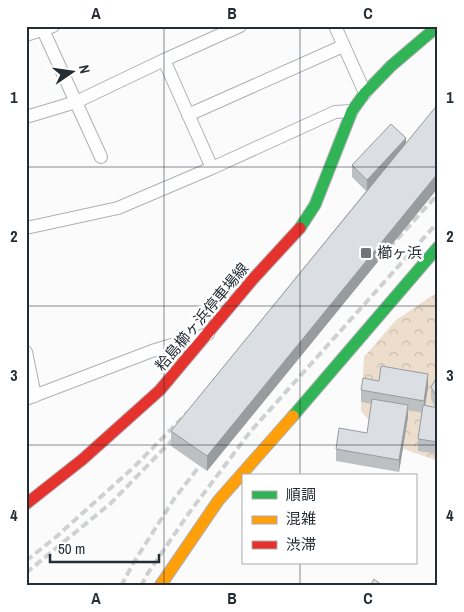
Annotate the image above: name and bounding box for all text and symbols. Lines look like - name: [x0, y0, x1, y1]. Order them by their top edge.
- text: A: [91, 2, 101, 24]
- text: B: [227, 2, 237, 24]
- text: C: [363, 2, 373, 24]
- north arrow: [48, 48, 98, 98]
- text: N: [75, 63, 94, 75]
- text: 1: [10, 86, 18, 108]
- text: 1: [446, 86, 454, 108]
- text: 2: [10, 225, 18, 247]
- text: 2: [446, 225, 454, 247]
- place label: 櫛ヶ浜: [377, 242, 422, 263]
- marker: 櫛ヶ浜: [359, 246, 373, 260]
- street label: 粭島櫛ヶ浜停車場線: [150, 258, 253, 375]
- text: 3: [10, 364, 18, 386]
- text: 3: [446, 364, 454, 386]
- legend: [242, 474, 416, 564]
- text: 順調: [286, 484, 316, 505]
- text: 4: [10, 504, 18, 526]
- text: 4: [446, 504, 454, 526]
- text: 混雑: [286, 508, 316, 529]
- scale bar: [50, 532, 159, 564]
- text: 渋滞: [286, 534, 316, 555]
- text: 50 m: [58, 538, 85, 559]
- text: A: [91, 587, 101, 609]
- text: B: [227, 587, 237, 609]
- text: C: [363, 587, 373, 609]

